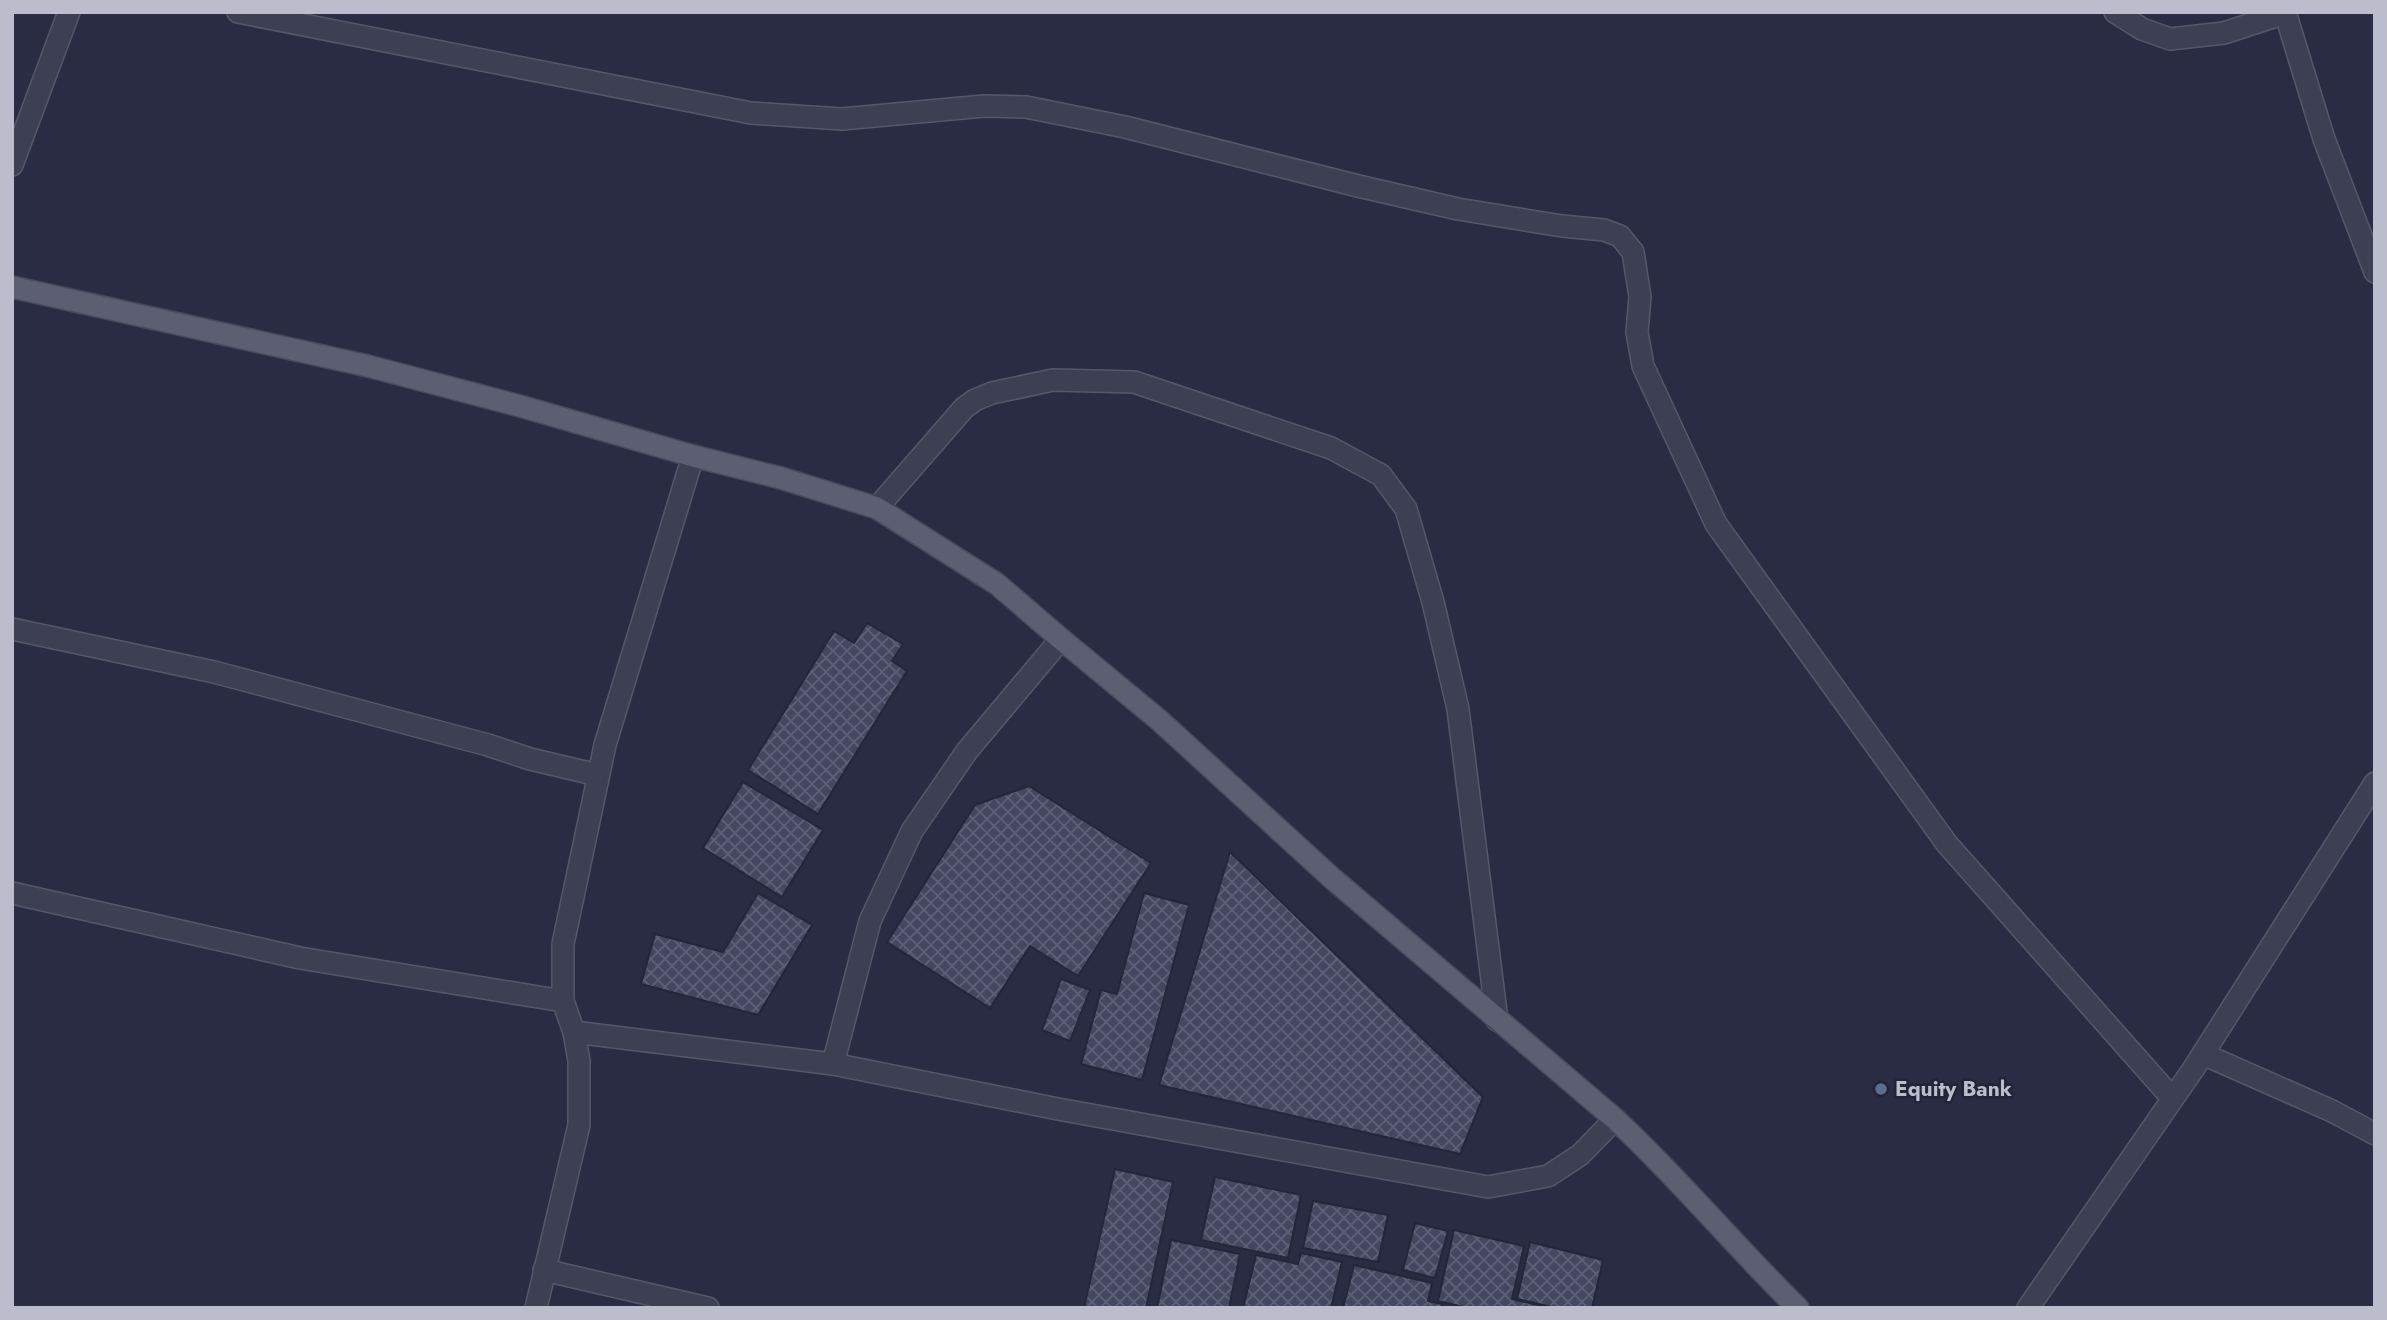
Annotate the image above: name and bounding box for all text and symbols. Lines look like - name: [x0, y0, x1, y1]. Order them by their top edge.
- place label: Equity Bank: [1895, 1074, 2012, 1104]
- marker: Equity Bank: [1873, 1081, 1889, 1097]

